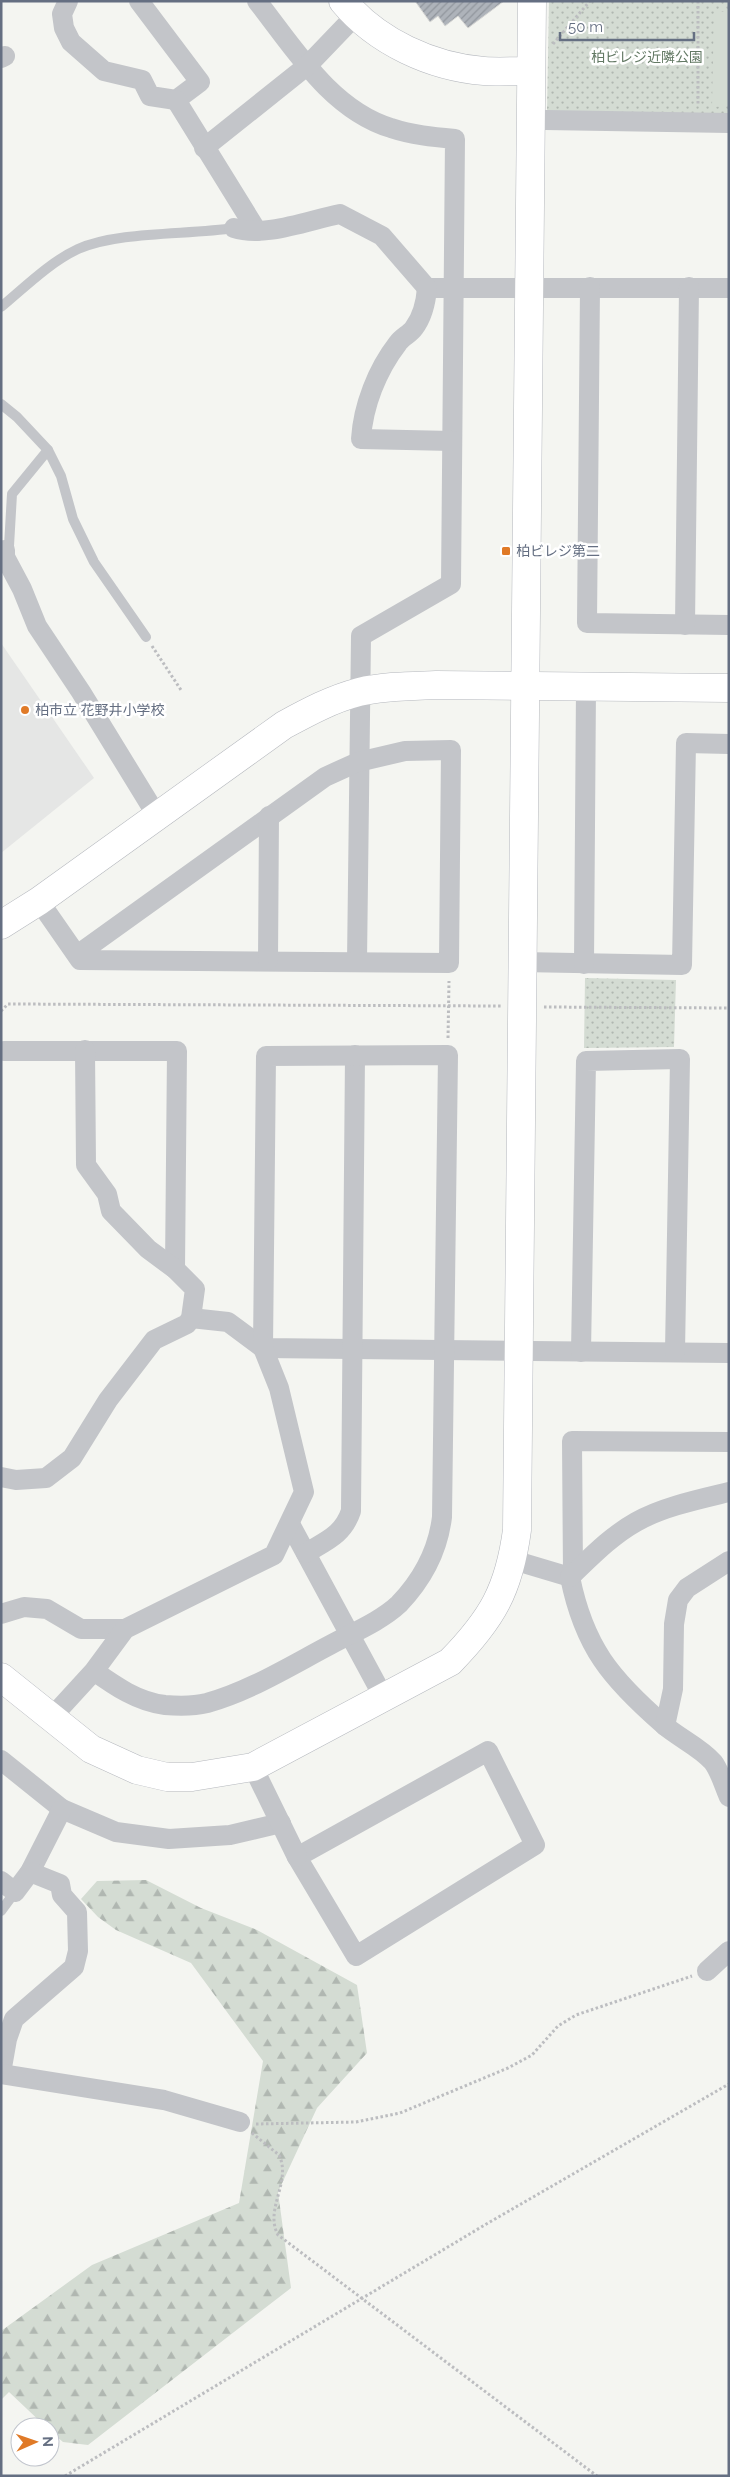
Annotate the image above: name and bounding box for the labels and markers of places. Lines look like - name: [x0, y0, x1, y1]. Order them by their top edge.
- place label: 柏ビレジ第二: [516, 543, 600, 559]
- marker: 柏ビレジ第二: [500, 545, 512, 557]
- place label: 柏市立 花野井小学校: [35, 702, 165, 718]
- marker: 柏市立 花野井小学校: [19, 704, 31, 716]

